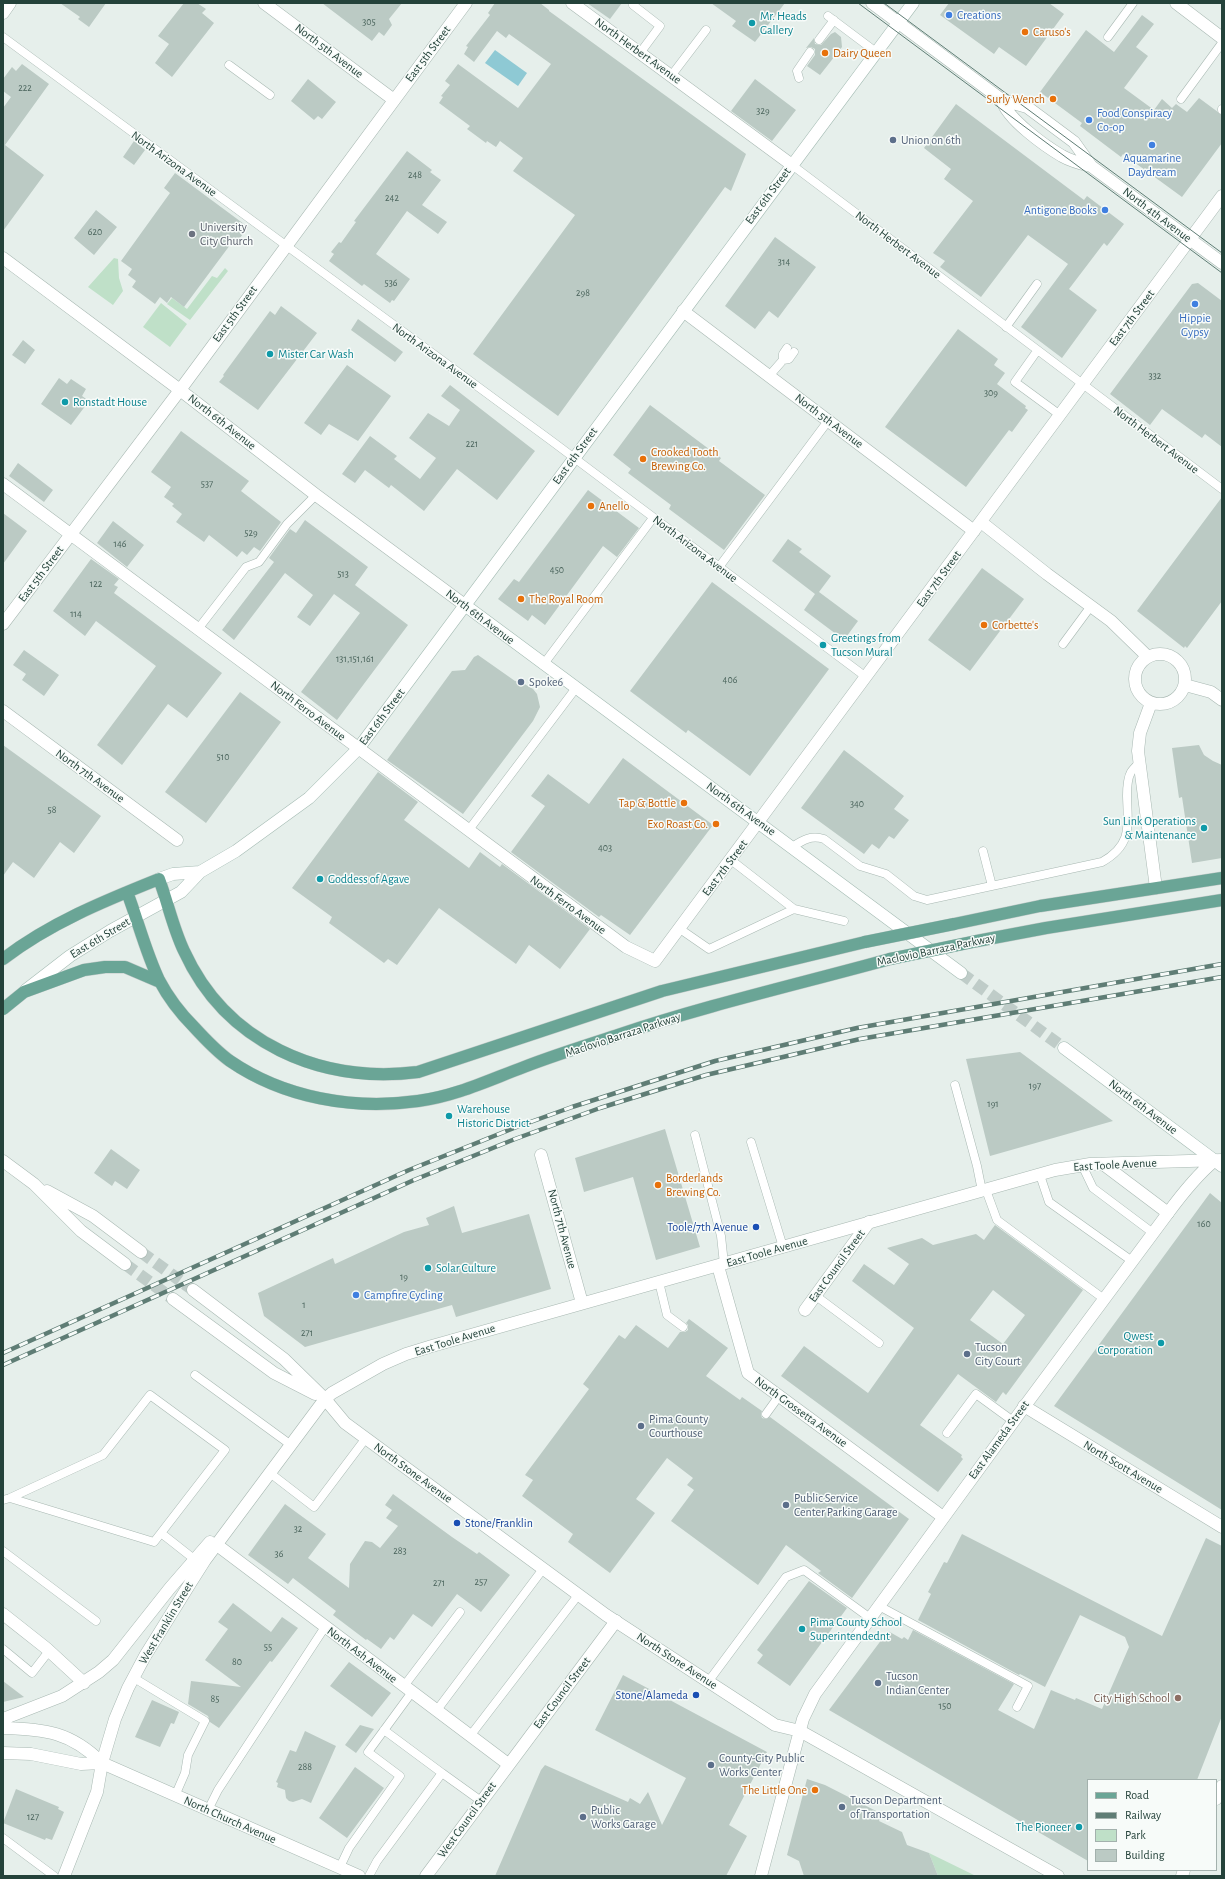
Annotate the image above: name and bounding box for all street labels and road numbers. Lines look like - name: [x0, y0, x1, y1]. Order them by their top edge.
- street label: North Herbert Avenue: [592, 15, 684, 87]
- street label: North 5th Avenue: [292, 21, 366, 81]
- street label: East 5th Street: [402, 23, 454, 85]
- street label: North Arizona Avenue: [128, 128, 220, 200]
- street label: East 6th Street: [742, 165, 794, 227]
- street label: North 4th Avenue: [1120, 184, 1194, 246]
- street label: North Herbert Avenue: [852, 208, 944, 282]
- street label: East 5th Street: [210, 283, 260, 345]
- street label: East 7th Street: [1106, 287, 1158, 349]
- street label: North Arizona Avenue: [389, 320, 481, 392]
- street label: North 6th Avenue: [185, 391, 259, 453]
- street label: North 5th Avenue: [792, 391, 866, 451]
- street label: North Herbert Avenue: [1110, 403, 1202, 477]
- street label: East 6th Street: [549, 425, 601, 487]
- street label: North Arizona Avenue: [650, 512, 740, 586]
- street label: East 5th Street: [15, 543, 67, 605]
- street label: East 7th Street: [914, 548, 964, 610]
- street label: North 6th Avenue: [443, 586, 517, 648]
- street label: North Ferro Avenue: [268, 678, 348, 744]
- street label: East 6th Street: [356, 686, 408, 748]
- street label: North 7th Avenue: [53, 746, 127, 806]
- street label: North 6th Avenue: [703, 779, 779, 839]
- street label: East 7th Street: [699, 837, 751, 899]
- street label: North Ferro Avenue: [527, 873, 609, 937]
- street label: East 6th Street: [67, 915, 133, 961]
- street label: Maclovio Barraza Parkway: [875, 930, 997, 970]
- street label: Maclovio Barraza Parkway: [563, 1010, 683, 1060]
- street label: North 6th Avenue: [1106, 1076, 1180, 1138]
- street label: East Toole Avenue: [1073, 1156, 1157, 1174]
- street label: North 7th Avenue: [544, 1188, 580, 1270]
- street label: East Council Street: [806, 1227, 868, 1305]
- street label: East Toole Avenue: [725, 1234, 809, 1270]
- street label: East Toole Avenue: [413, 1321, 497, 1359]
- street label: North Grossetta Avenue: [752, 1374, 850, 1450]
- street label: East Alameda Street: [966, 1398, 1032, 1482]
- street label: North Scott Avenue: [1081, 1438, 1165, 1496]
- street label: North Stone Avenue: [371, 1440, 455, 1506]
- street label: West Franklin Street: [136, 1579, 196, 1667]
- street label: North Ash Avenue: [324, 1624, 400, 1686]
- street label: North Stone Avenue: [634, 1630, 720, 1692]
- street label: East Council Street: [530, 1654, 594, 1732]
- street label: West Council Street: [434, 1779, 500, 1861]
- street label: North Church Avenue: [181, 1793, 279, 1847]

